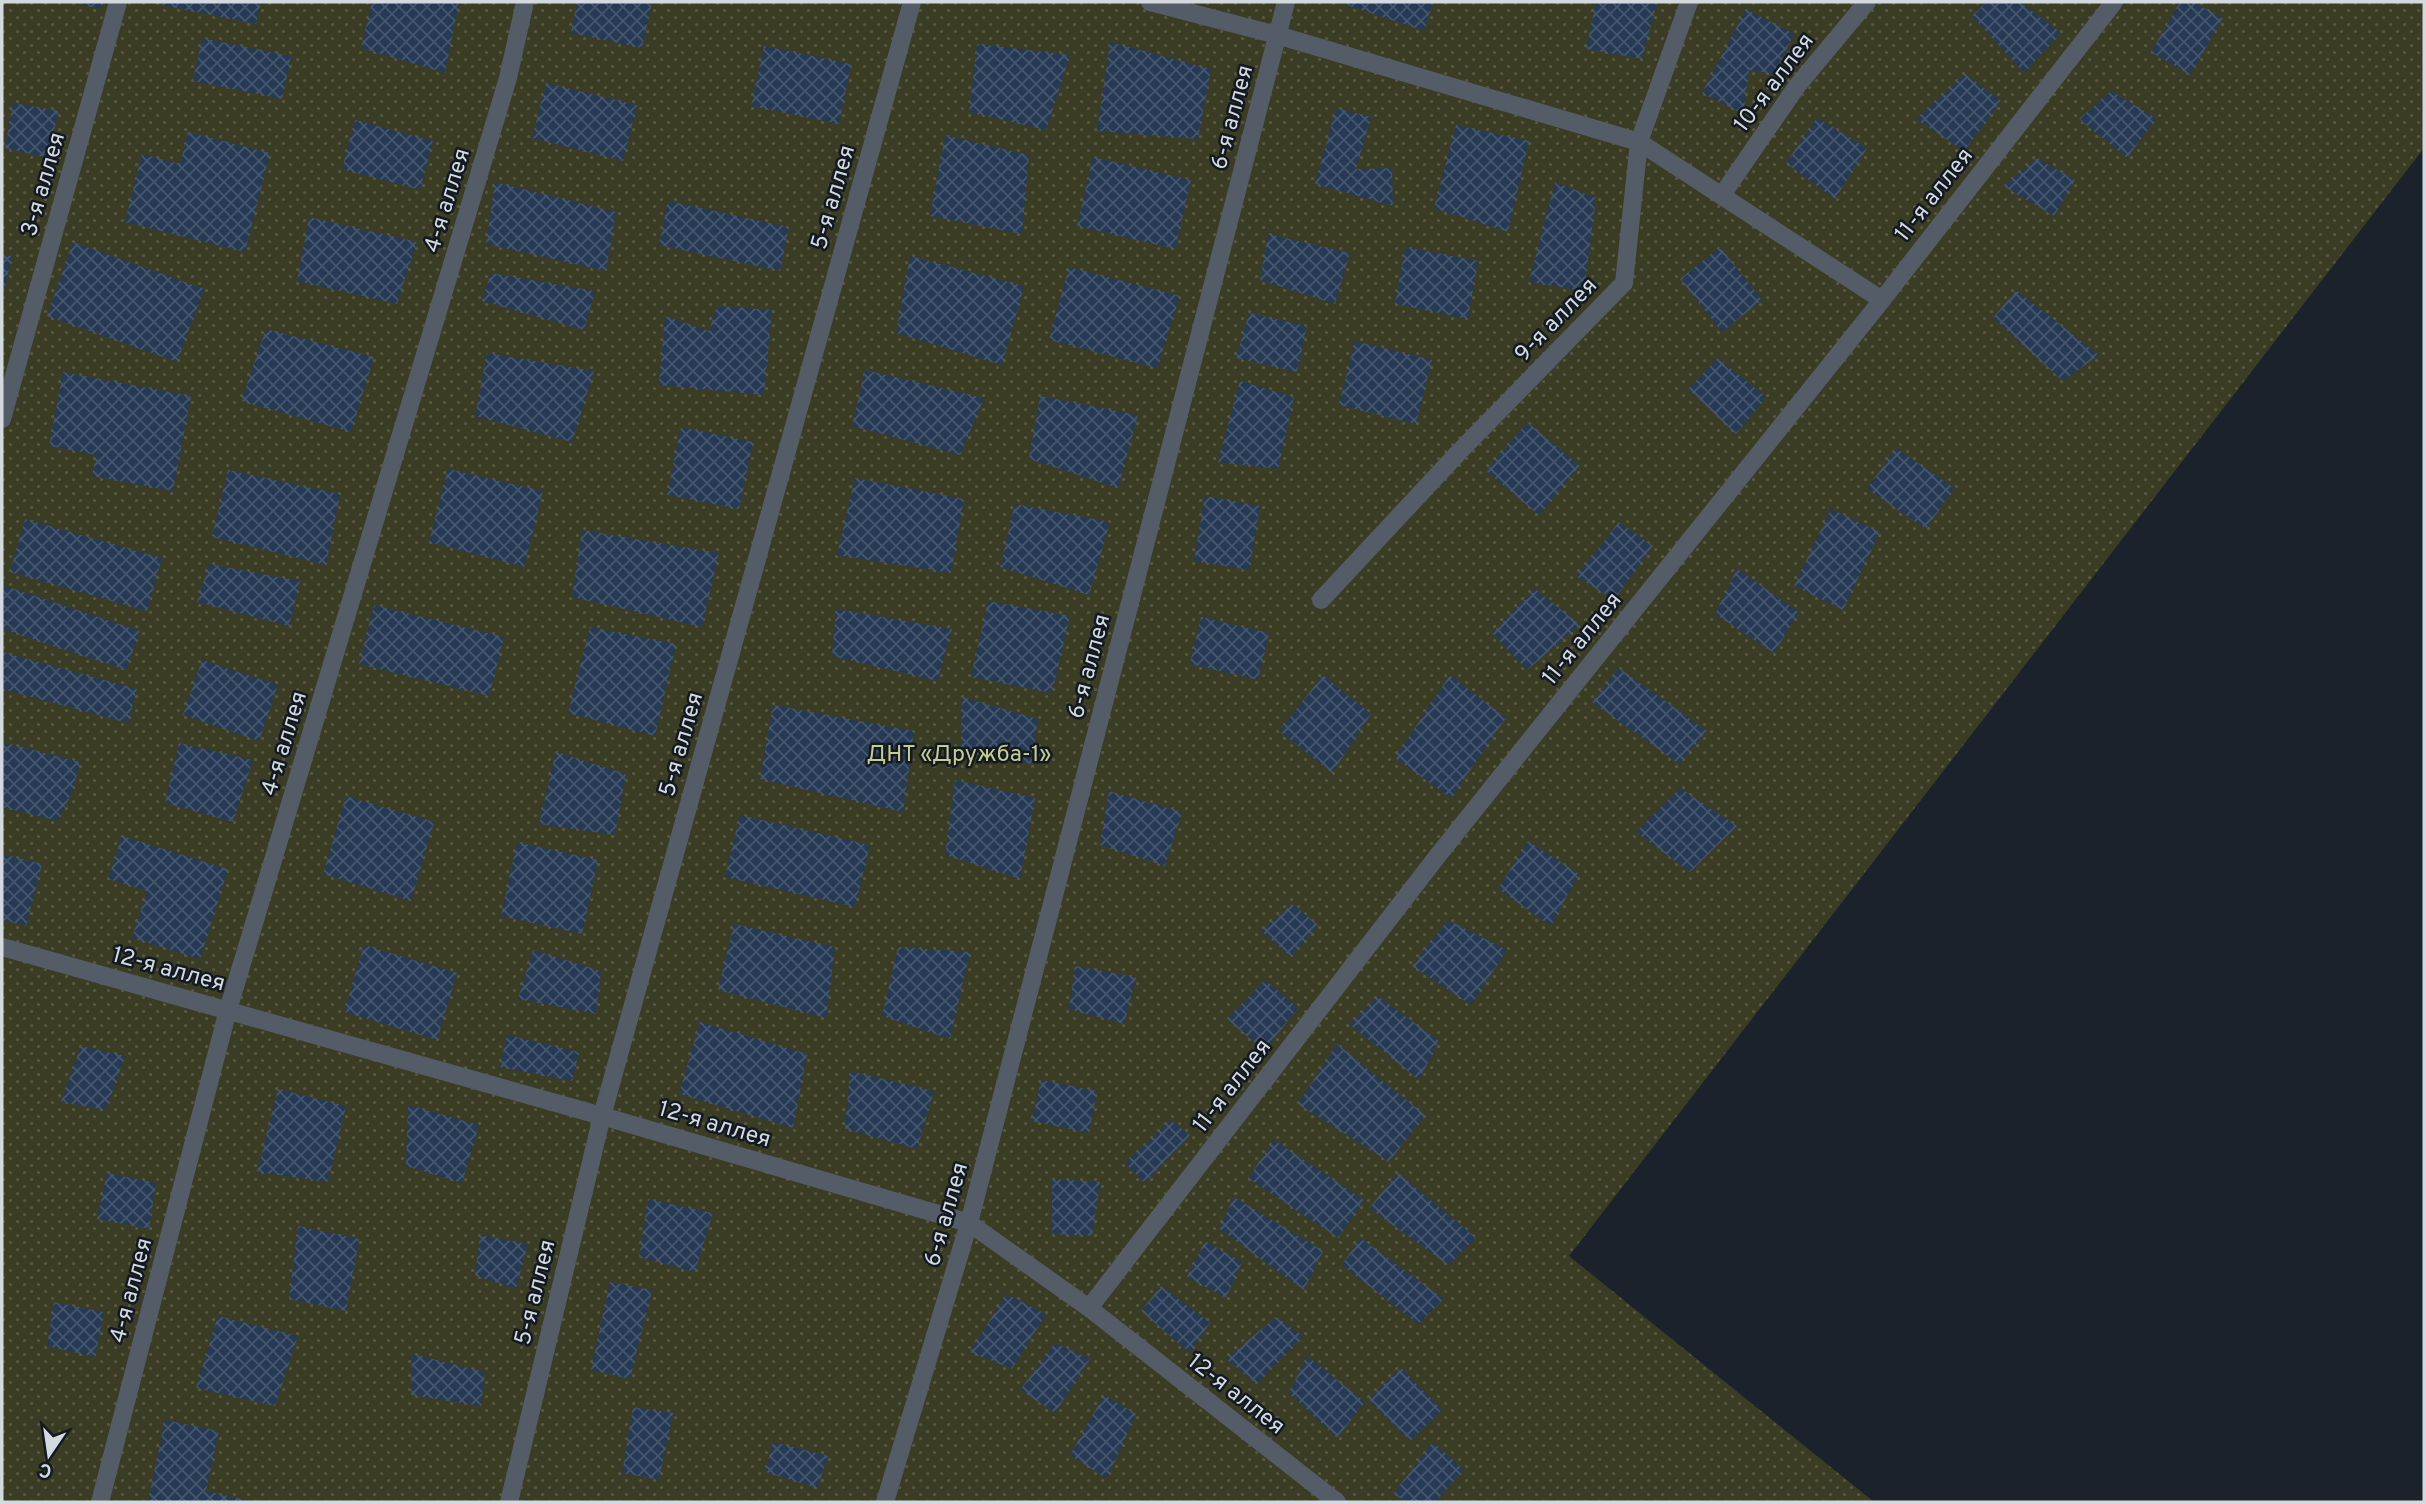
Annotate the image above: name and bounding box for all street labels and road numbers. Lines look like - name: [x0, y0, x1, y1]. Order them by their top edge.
- street label: 10-я аллея: [1728, 28, 1822, 139]
- street label: 6-я аллея: [1206, 62, 1261, 173]
- street label: 3-я аллея: [16, 129, 73, 240]
- street label: 5-я аллея: [806, 142, 863, 253]
- street label: 11-я аллея: [1889, 143, 1981, 248]
- street label: 4-я аллея: [419, 145, 478, 256]
- street label: 9-я аллея: [1509, 272, 1604, 369]
- street label: 11-я аллея: [1537, 587, 1629, 692]
- street label: 6-я аллея: [1063, 611, 1118, 722]
- street label: 4-я аллея: [256, 688, 315, 799]
- street label: 5-я аллея: [654, 689, 711, 800]
- street label: 12-я аллея: [109, 941, 228, 999]
- street label: 11-я аллея: [1187, 1034, 1279, 1139]
- street label: 12-я аллея: [655, 1096, 774, 1155]
- street label: 6-я аллея: [919, 1159, 976, 1270]
- street label: 4-я аллея: [105, 1235, 160, 1346]
- street label: 5-я аллея: [509, 1237, 563, 1348]
- street label: 12-я аллея: [1181, 1348, 1290, 1442]

